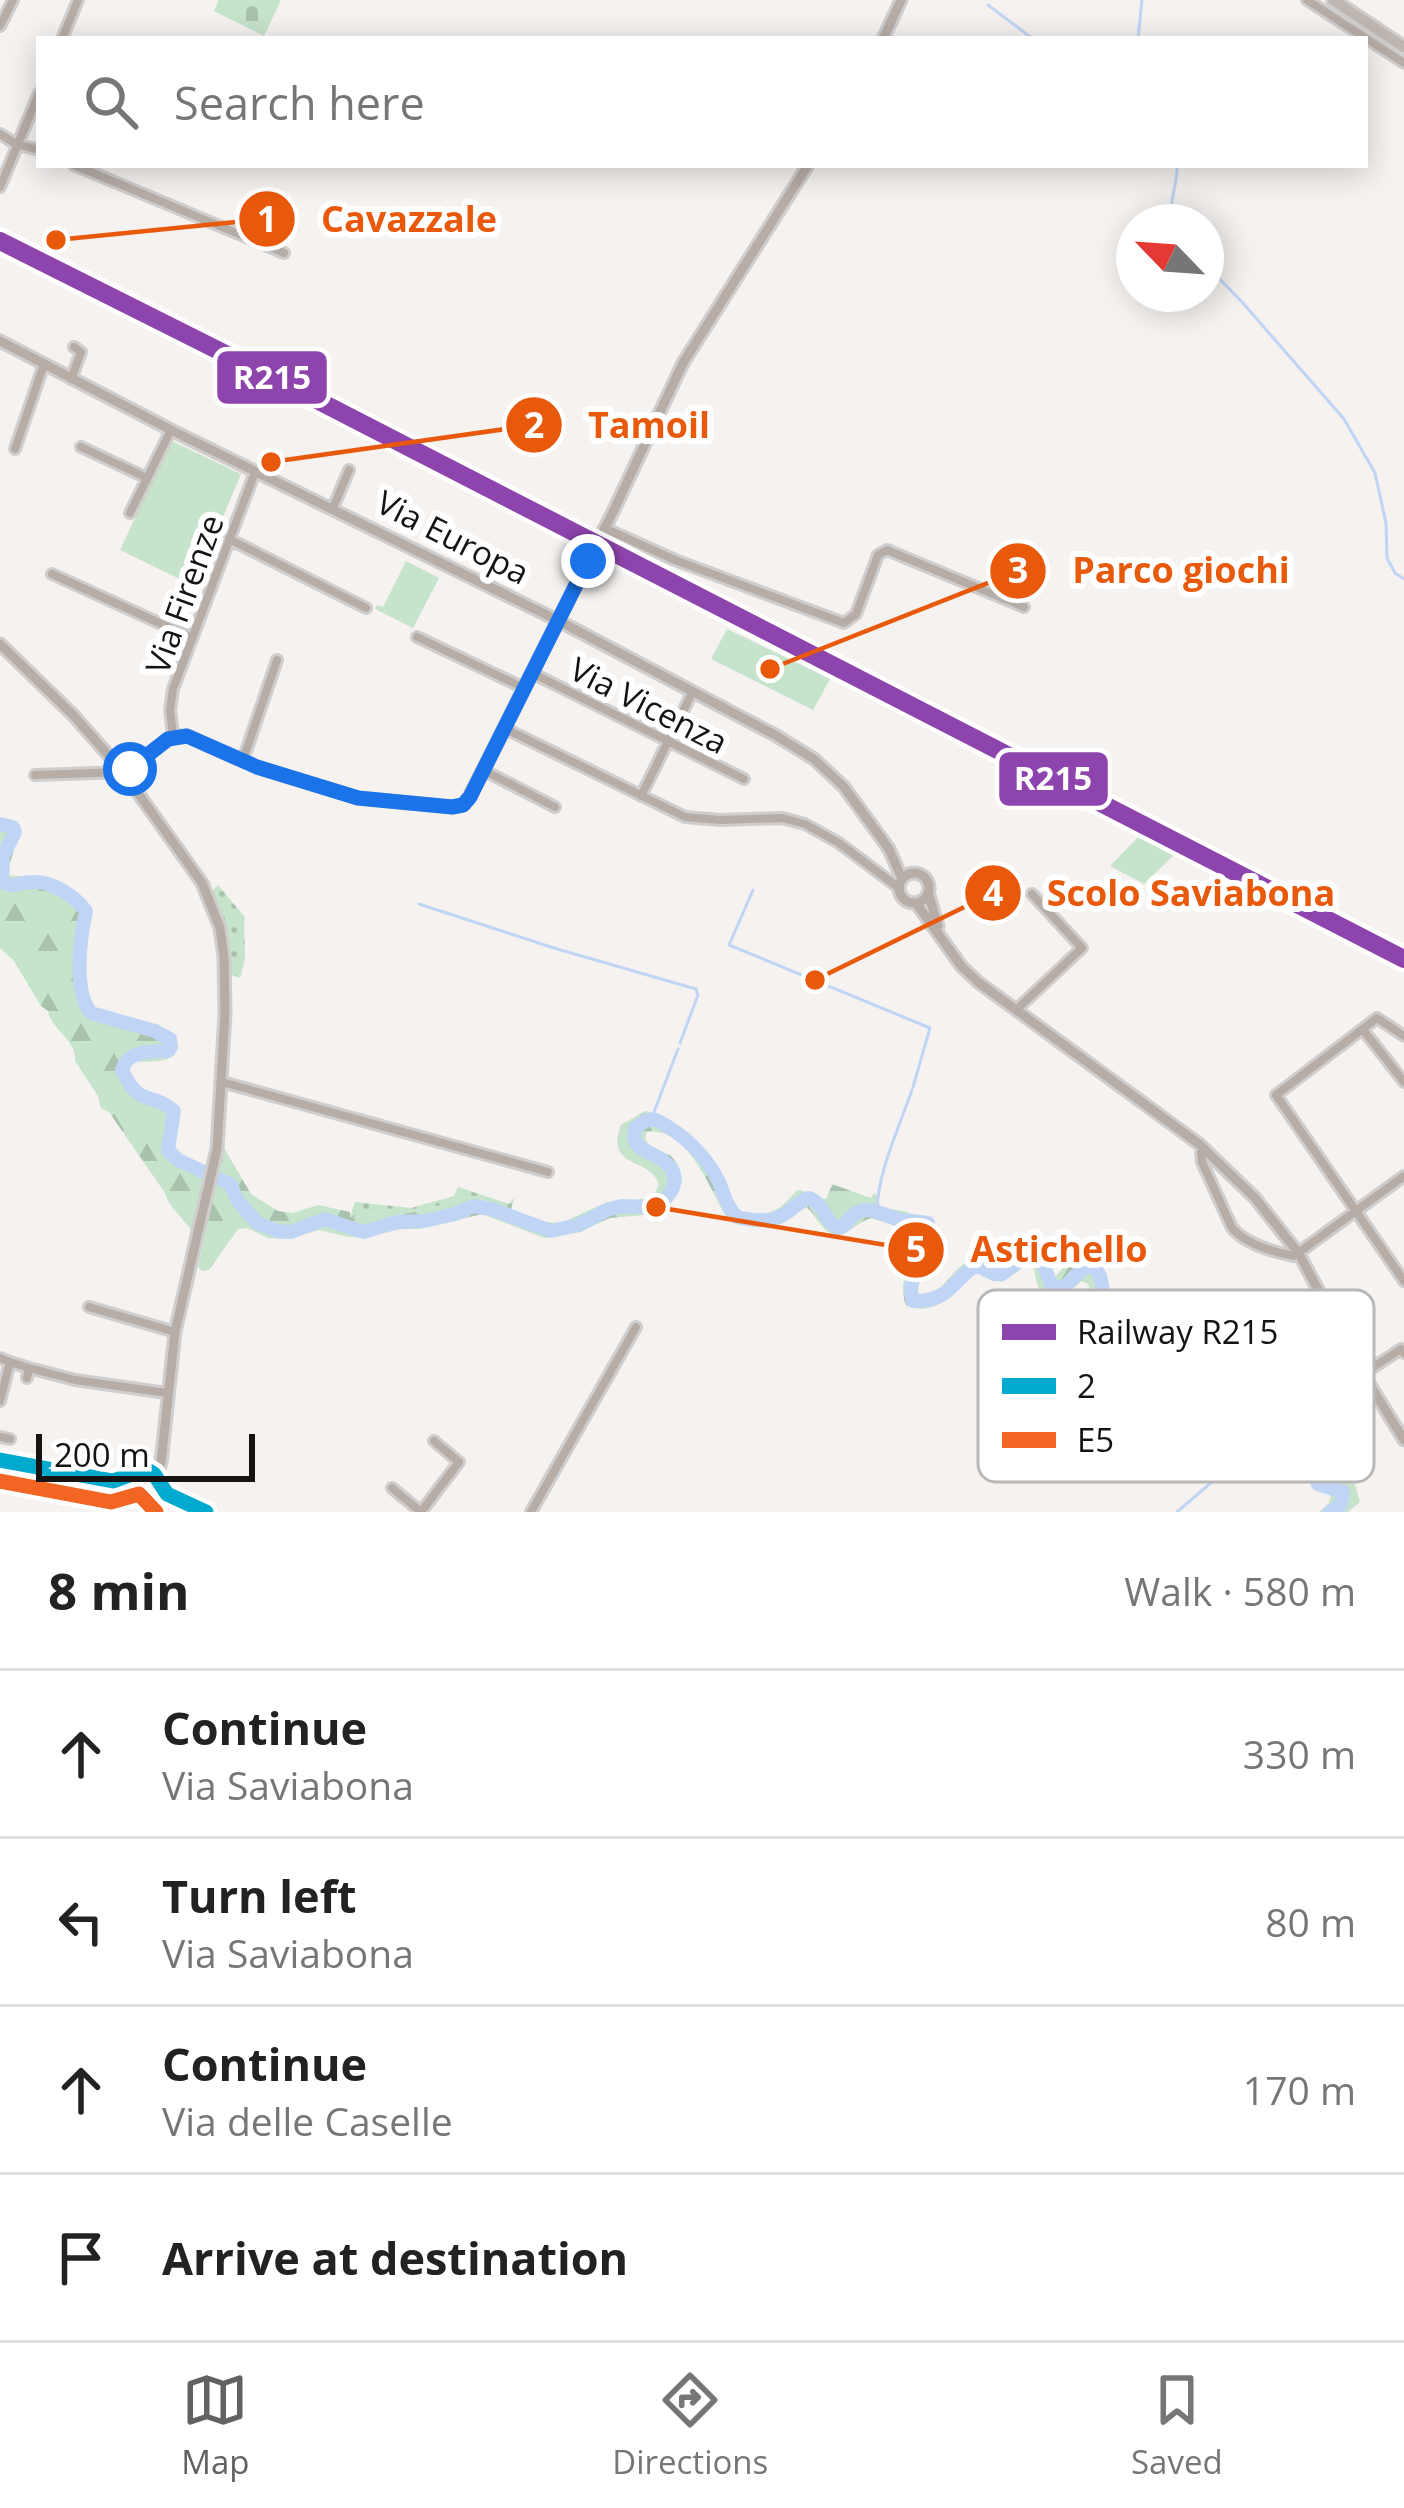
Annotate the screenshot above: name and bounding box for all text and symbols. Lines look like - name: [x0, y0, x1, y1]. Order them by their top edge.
- search box: [36, 36, 1368, 168]
- icon: search: [78, 69, 144, 135]
- text: Search here: [174, 72, 425, 133]
- callout: Cavazzale: [237, 183, 521, 255]
- text: 1: [257, 194, 277, 243]
- text: Cavazzale: [321, 194, 497, 243]
- north arrow: [1116, 204, 1224, 312]
- line badge: R215: [215, 349, 329, 406]
- text: R215: [233, 354, 311, 399]
- callout: Tamoil: [504, 389, 734, 461]
- text: 2: [524, 400, 544, 449]
- text: Tamoil: [588, 400, 710, 449]
- street label: Via Europa: [369, 479, 537, 595]
- street label: Via Firenze: [134, 508, 234, 680]
- route end: [561, 534, 615, 588]
- callout: Parco giochi: [988, 535, 1314, 607]
- text: 3: [1008, 545, 1028, 594]
- text: Parco giochi: [1072, 545, 1290, 594]
- street label: Via Vicenza: [562, 646, 736, 764]
- route start: [103, 742, 157, 796]
- line badge: R215: [997, 750, 1110, 808]
- text: R215: [1014, 755, 1092, 800]
- callout: Scolo Saviabona: [963, 857, 1360, 929]
- text: 4: [983, 868, 1003, 917]
- text: Scolo Saviabona: [1047, 868, 1335, 917]
- callout: Astichello: [886, 1214, 1171, 1286]
- text: 5: [906, 1224, 926, 1273]
- text: Astichello: [970, 1224, 1148, 1273]
- legend: [978, 1290, 1374, 1482]
- text: Railway R215: [1077, 1309, 1278, 1354]
- text: 2: [1077, 1363, 1096, 1408]
- text: E5: [1077, 1417, 1114, 1462]
- scale bar: [36, 1428, 255, 1481]
- text: 200 m: [54, 1432, 150, 1477]
- text: 8 min: [48, 1555, 190, 1625]
- text: Walk · 580 m: [1124, 1564, 1356, 1617]
- text: Continue: [162, 1697, 367, 1758]
- icon: ahead: [48, 1721, 114, 1787]
- text: 330 m: [1243, 1727, 1356, 1780]
- text: Via Saviabona: [162, 1758, 414, 1811]
- text: Turn left: [162, 1865, 357, 1926]
- icon: left: [48, 1889, 114, 1955]
- text: 80 m: [1265, 1895, 1356, 1948]
- text: Via Saviabona: [162, 1926, 414, 1979]
- text: Continue: [162, 2033, 367, 2094]
- icon: ahead: [48, 2057, 114, 2123]
- text: 170 m: [1243, 2063, 1356, 2116]
- text: Via delle Caselle: [162, 2094, 453, 2147]
- icon: arrive: [48, 2225, 114, 2291]
- text: Arrive at destination: [162, 2227, 628, 2288]
- tab: Map: [181, 2367, 250, 2484]
- tab: Directions: [612, 2367, 768, 2484]
- tab: Saved: [1131, 2367, 1223, 2484]

